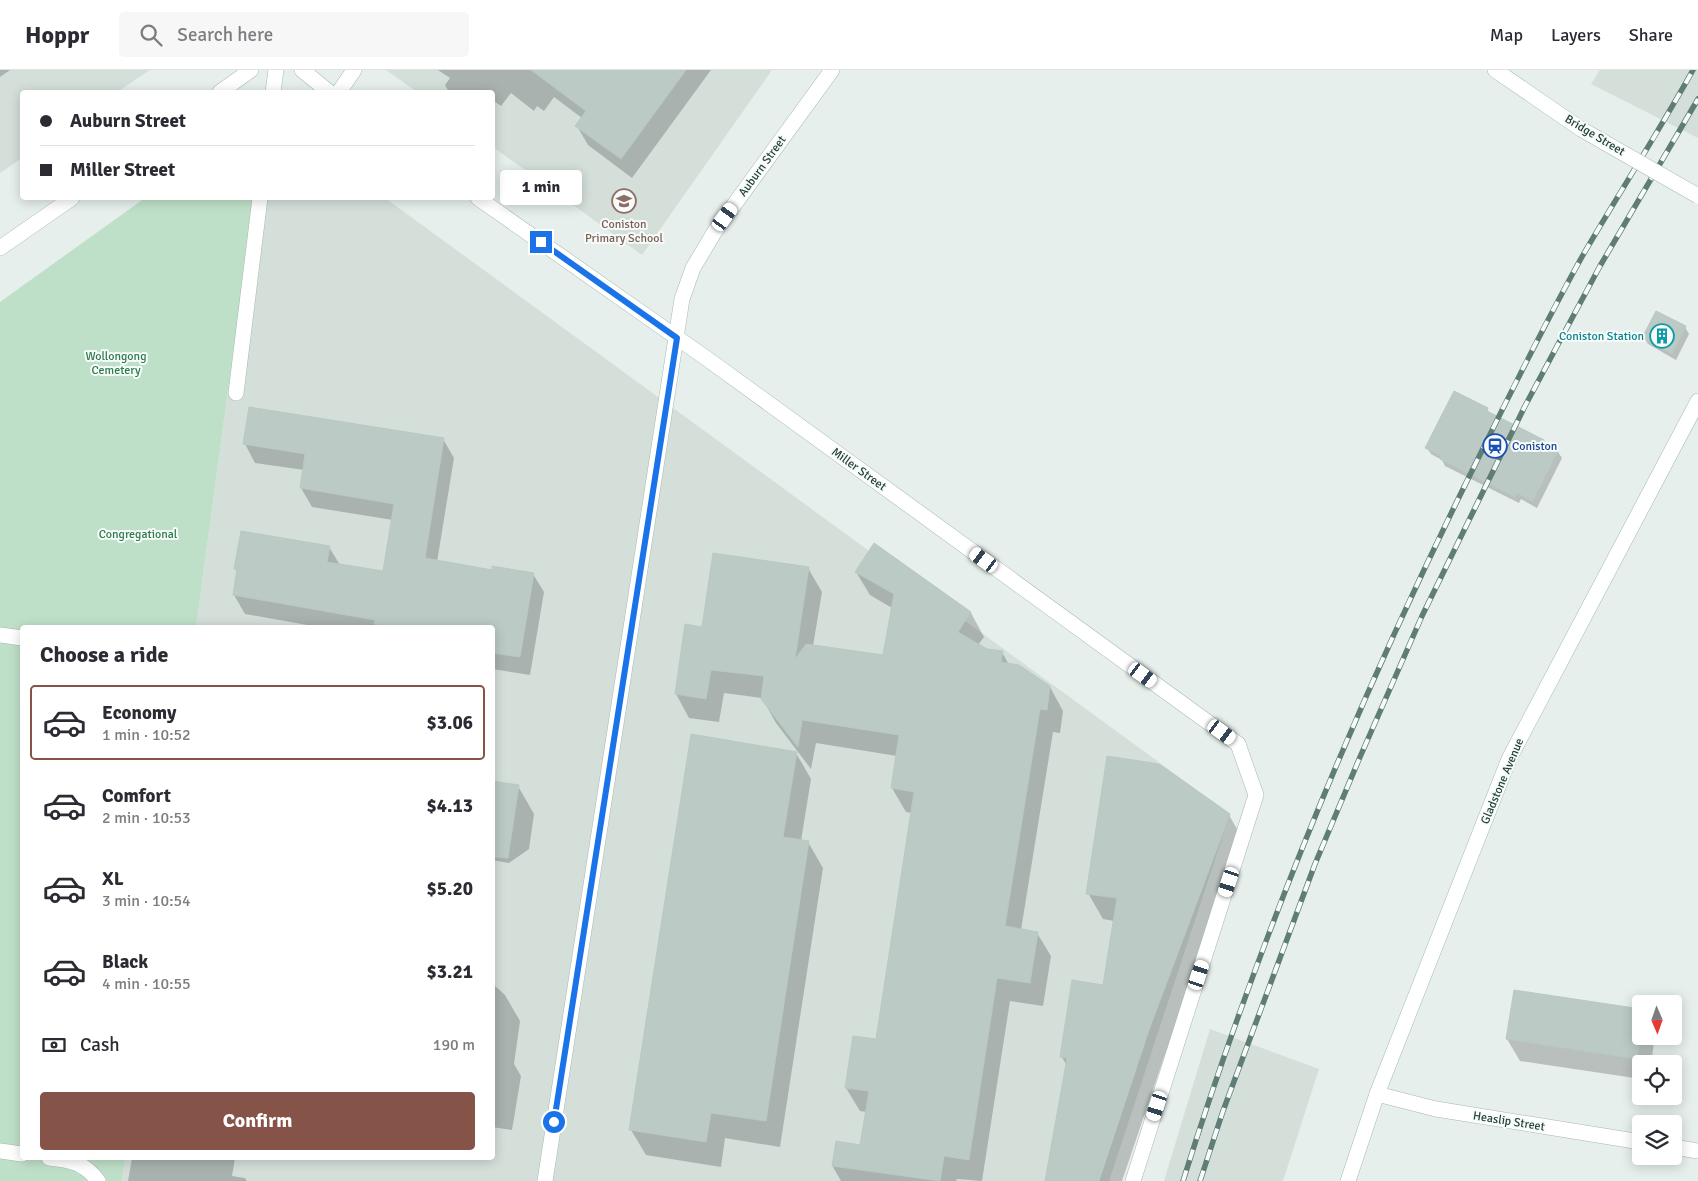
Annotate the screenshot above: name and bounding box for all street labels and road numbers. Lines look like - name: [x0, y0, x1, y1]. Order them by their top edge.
- street label: Bridge Street: [1562, 112, 1628, 159]
- street label: Auburn Street: [735, 133, 789, 200]
- street label: Miller Street: [828, 445, 889, 494]
- street label: Gladstone Avenue: [1478, 736, 1527, 826]
- street label: Heaslip Street: [1472, 1108, 1546, 1135]

